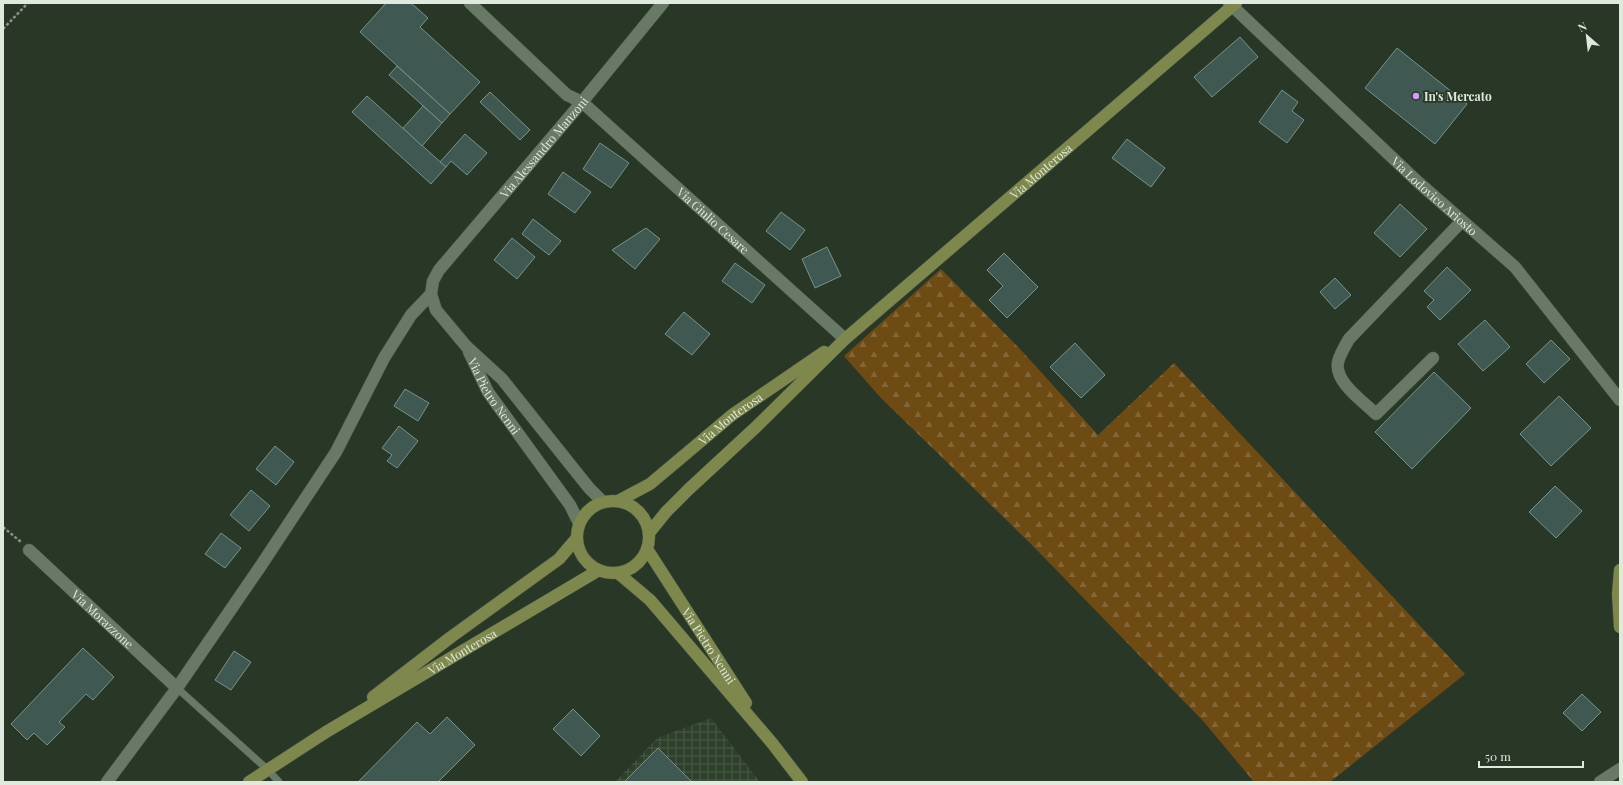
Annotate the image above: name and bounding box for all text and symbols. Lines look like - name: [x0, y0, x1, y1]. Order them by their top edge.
- north arrow: [1567, 16, 1607, 56]
- text: N: [1575, 18, 1589, 35]
- place label: In's Mercato: [1424, 88, 1492, 104]
- marker: In's Mercato: [1411, 91, 1421, 101]
- street label: Via Alessandro Manzoni: [495, 93, 592, 202]
- street label: Via Monterosa: [1006, 140, 1075, 203]
- street label: Via Lodovico Ariosto: [1387, 152, 1481, 239]
- street label: Via Giulio Cesare: [673, 183, 753, 257]
- street label: Via Pietro Nenni: [464, 354, 524, 438]
- street label: Via Monterosa: [694, 389, 765, 449]
- street label: Via Morazzone: [68, 585, 137, 652]
- street label: Via Pietro Nenni: [678, 604, 740, 687]
- street label: Via Monterosa: [424, 625, 499, 678]
- scale bar: [1479, 743, 1583, 769]
- text: 50 m: [1485, 748, 1511, 764]

